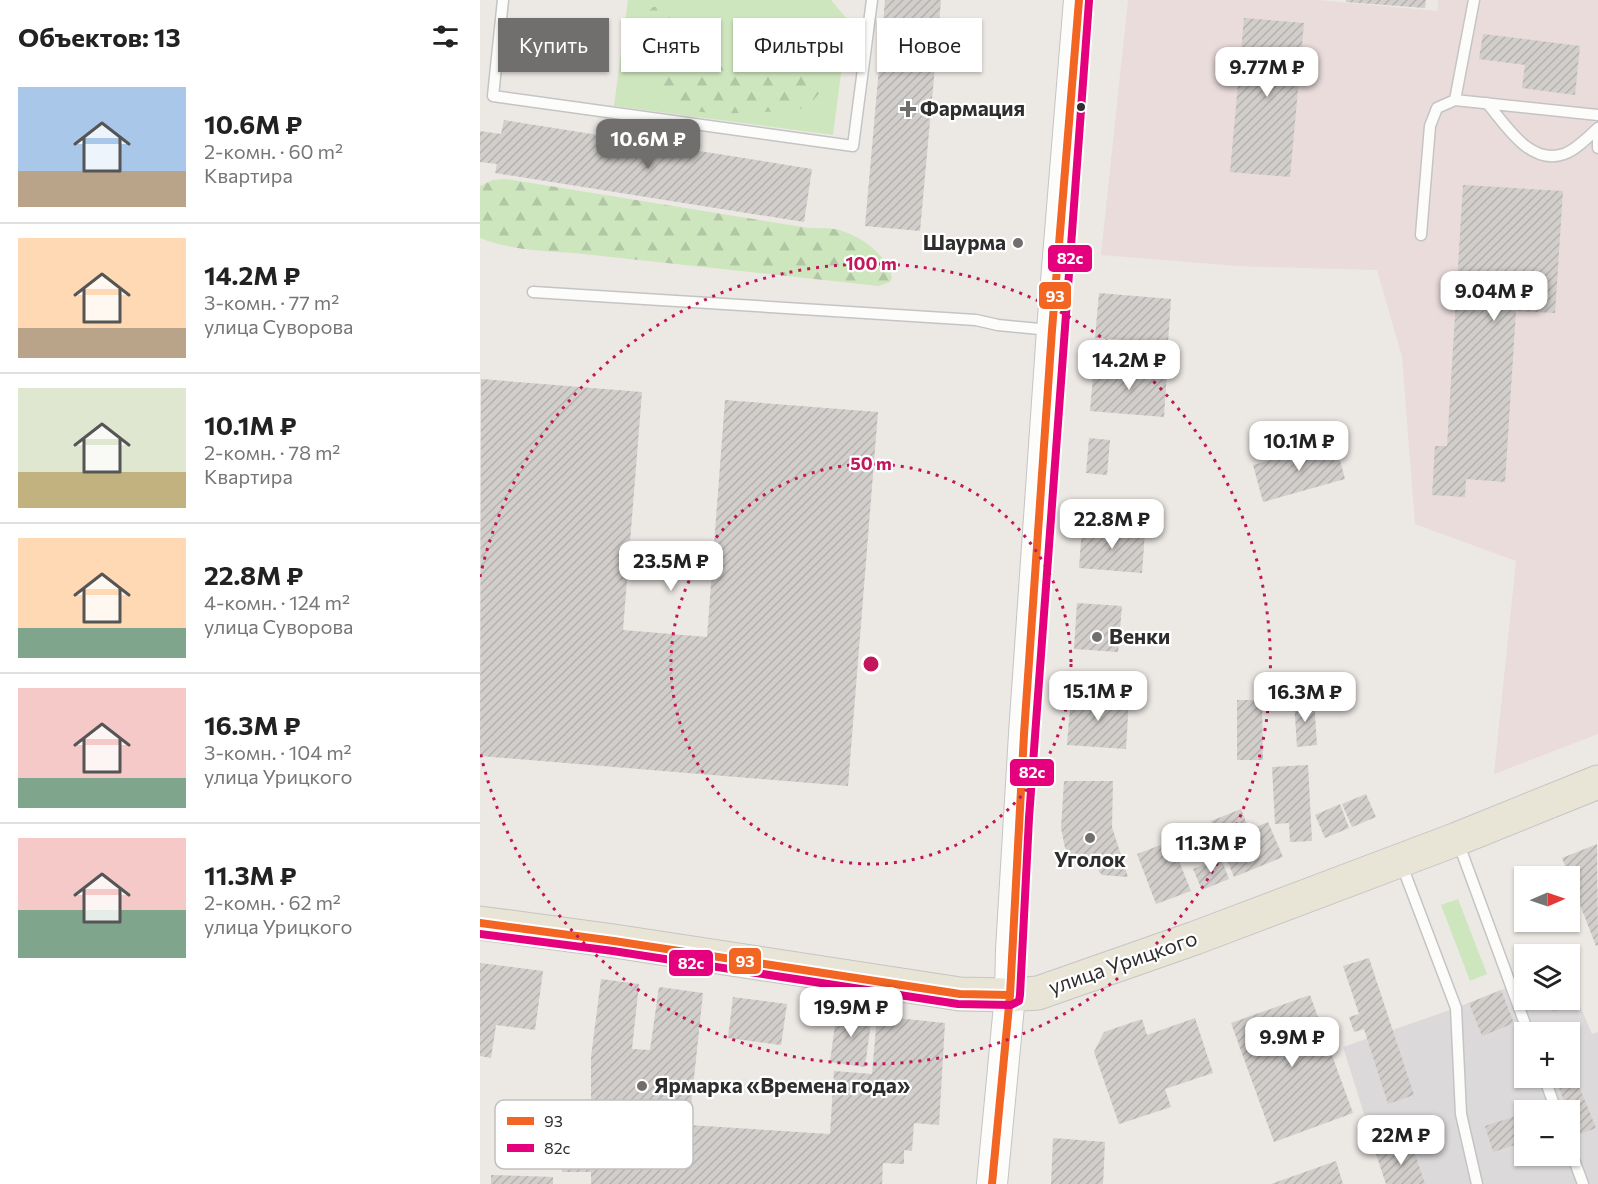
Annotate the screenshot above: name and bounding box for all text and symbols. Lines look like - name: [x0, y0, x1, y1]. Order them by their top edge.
- chip: Купить: [498, 18, 609, 72]
- chip: Снять: [621, 18, 721, 72]
- chip: Фильтры: [733, 18, 865, 72]
- chip: Новое: [877, 18, 982, 72]
- icon: filters: [429, 20, 462, 53]
- text: Объектов: 13: [18, 21, 181, 52]
- pin: 9.77M ₽: [1212, 47, 1322, 98]
- text: 9.77M ₽: [1229, 54, 1305, 78]
- place label: Фармация: [920, 95, 1025, 120]
- unlabelled marker: [1075, 101, 1087, 113]
- marker: Фармация: [901, 102, 915, 116]
- text: 10.6M ₽: [204, 108, 302, 139]
- icon: home: [66, 111, 138, 183]
- pin: 10.6M ₽: [593, 119, 703, 170]
- text: 10.6M ₽: [610, 126, 686, 150]
- text: 2-комн. · 60 m²: [204, 139, 343, 163]
- text: Квартира: [204, 163, 293, 187]
- place label: Шаурма: [923, 229, 1006, 254]
- marker: Шаурма: [1011, 236, 1025, 250]
- line badge: 82с: [1047, 244, 1093, 273]
- text: 82с: [1057, 248, 1084, 267]
- text: 100 m: [845, 252, 897, 274]
- text: 14.2M ₽: [204, 259, 300, 290]
- icon: home: [66, 262, 138, 334]
- pin: 9.04M ₽: [1439, 271, 1549, 322]
- text: 9.04M ₽: [1455, 278, 1533, 302]
- line badge: 93: [1038, 281, 1072, 310]
- text: 93: [1045, 286, 1065, 305]
- text: 3-комн. · 77 m²: [204, 290, 339, 314]
- text: улица Суворова: [204, 314, 353, 338]
- pin: 14.2M ₽: [1074, 340, 1184, 391]
- text: 14.2M ₽: [1092, 347, 1166, 371]
- text: 10.1M ₽: [204, 409, 297, 440]
- icon: home: [66, 412, 138, 484]
- pin: 10.1M ₽: [1244, 421, 1354, 472]
- text: 10.1M ₽: [1263, 428, 1335, 452]
- text: 2-комн. · 78 m²: [204, 440, 340, 464]
- text: 50 m: [850, 452, 892, 474]
- text: Квартира: [204, 464, 293, 488]
- pin: 22.8M ₽: [1057, 499, 1167, 550]
- text: 22.8M ₽: [1074, 506, 1150, 530]
- pin: 23.5M ₽: [616, 541, 726, 592]
- text: 23.5M ₽: [633, 548, 709, 572]
- text: 22.8M ₽: [204, 559, 303, 590]
- icon: home: [66, 562, 138, 634]
- text: 4-комн. · 124 m²: [204, 590, 350, 614]
- text: улица Суворова: [204, 614, 353, 638]
- place label: Венки: [1109, 623, 1170, 648]
- marker: Венки: [1090, 630, 1104, 644]
- centre of rings: [861, 654, 881, 674]
- pin: 15.1M ₽: [1043, 671, 1153, 722]
- pin: 16.3M ₽: [1250, 672, 1360, 723]
- text: 15.1M ₽: [1063, 678, 1133, 702]
- text: 16.3M ₽: [1268, 679, 1342, 703]
- text: 16.3M ₽: [204, 709, 301, 740]
- icon: home: [66, 712, 138, 784]
- text: 3-комн. · 104 m²: [204, 740, 352, 764]
- line badge: 82с: [1009, 758, 1055, 787]
- text: 82с: [1019, 762, 1046, 781]
- text: улица Урицкого: [204, 764, 352, 788]
- pin: 11.3M ₽: [1156, 823, 1266, 874]
- text: 11.3M ₽: [1175, 830, 1247, 854]
- marker: Уголок: [1083, 831, 1097, 845]
- place label: Уголок: [1054, 846, 1126, 871]
- text: 11.3M ₽: [204, 859, 297, 890]
- icon: home: [66, 862, 138, 934]
- north arrow: [1514, 866, 1580, 932]
- map controls: [1514, 866, 1580, 1166]
- text: 2-комн. · 62 m²: [204, 890, 341, 914]
- text: улица Урицкого: [204, 914, 352, 938]
- street label: улица Урицкого: [1045, 924, 1200, 999]
- button: layers: [1514, 944, 1580, 1010]
- line badge: 93: [728, 947, 762, 975]
- line badge: 82с: [668, 949, 714, 977]
- text: 93: [735, 951, 755, 970]
- text: 82с: [678, 953, 705, 972]
- pin: 19.9M ₽: [796, 987, 906, 1038]
- text: 19.9M ₽: [814, 994, 888, 1018]
- pin: 9.9M ₽: [1243, 1017, 1341, 1068]
- button: +: [1514, 1022, 1580, 1088]
- text: 9.9M ₽: [1259, 1024, 1325, 1048]
- place label: Ярмарка «Времена года»: [654, 1072, 911, 1097]
- marker: Ярмарка «Времена года»: [635, 1079, 649, 1093]
- legend: [495, 1100, 693, 1169]
- button: −: [1514, 1100, 1580, 1166]
- text: 93: [544, 1111, 563, 1130]
- pin: 22M ₽: [1359, 1115, 1443, 1166]
- text: 22M ₽: [1371, 1122, 1431, 1146]
- text: 82с: [544, 1138, 571, 1157]

